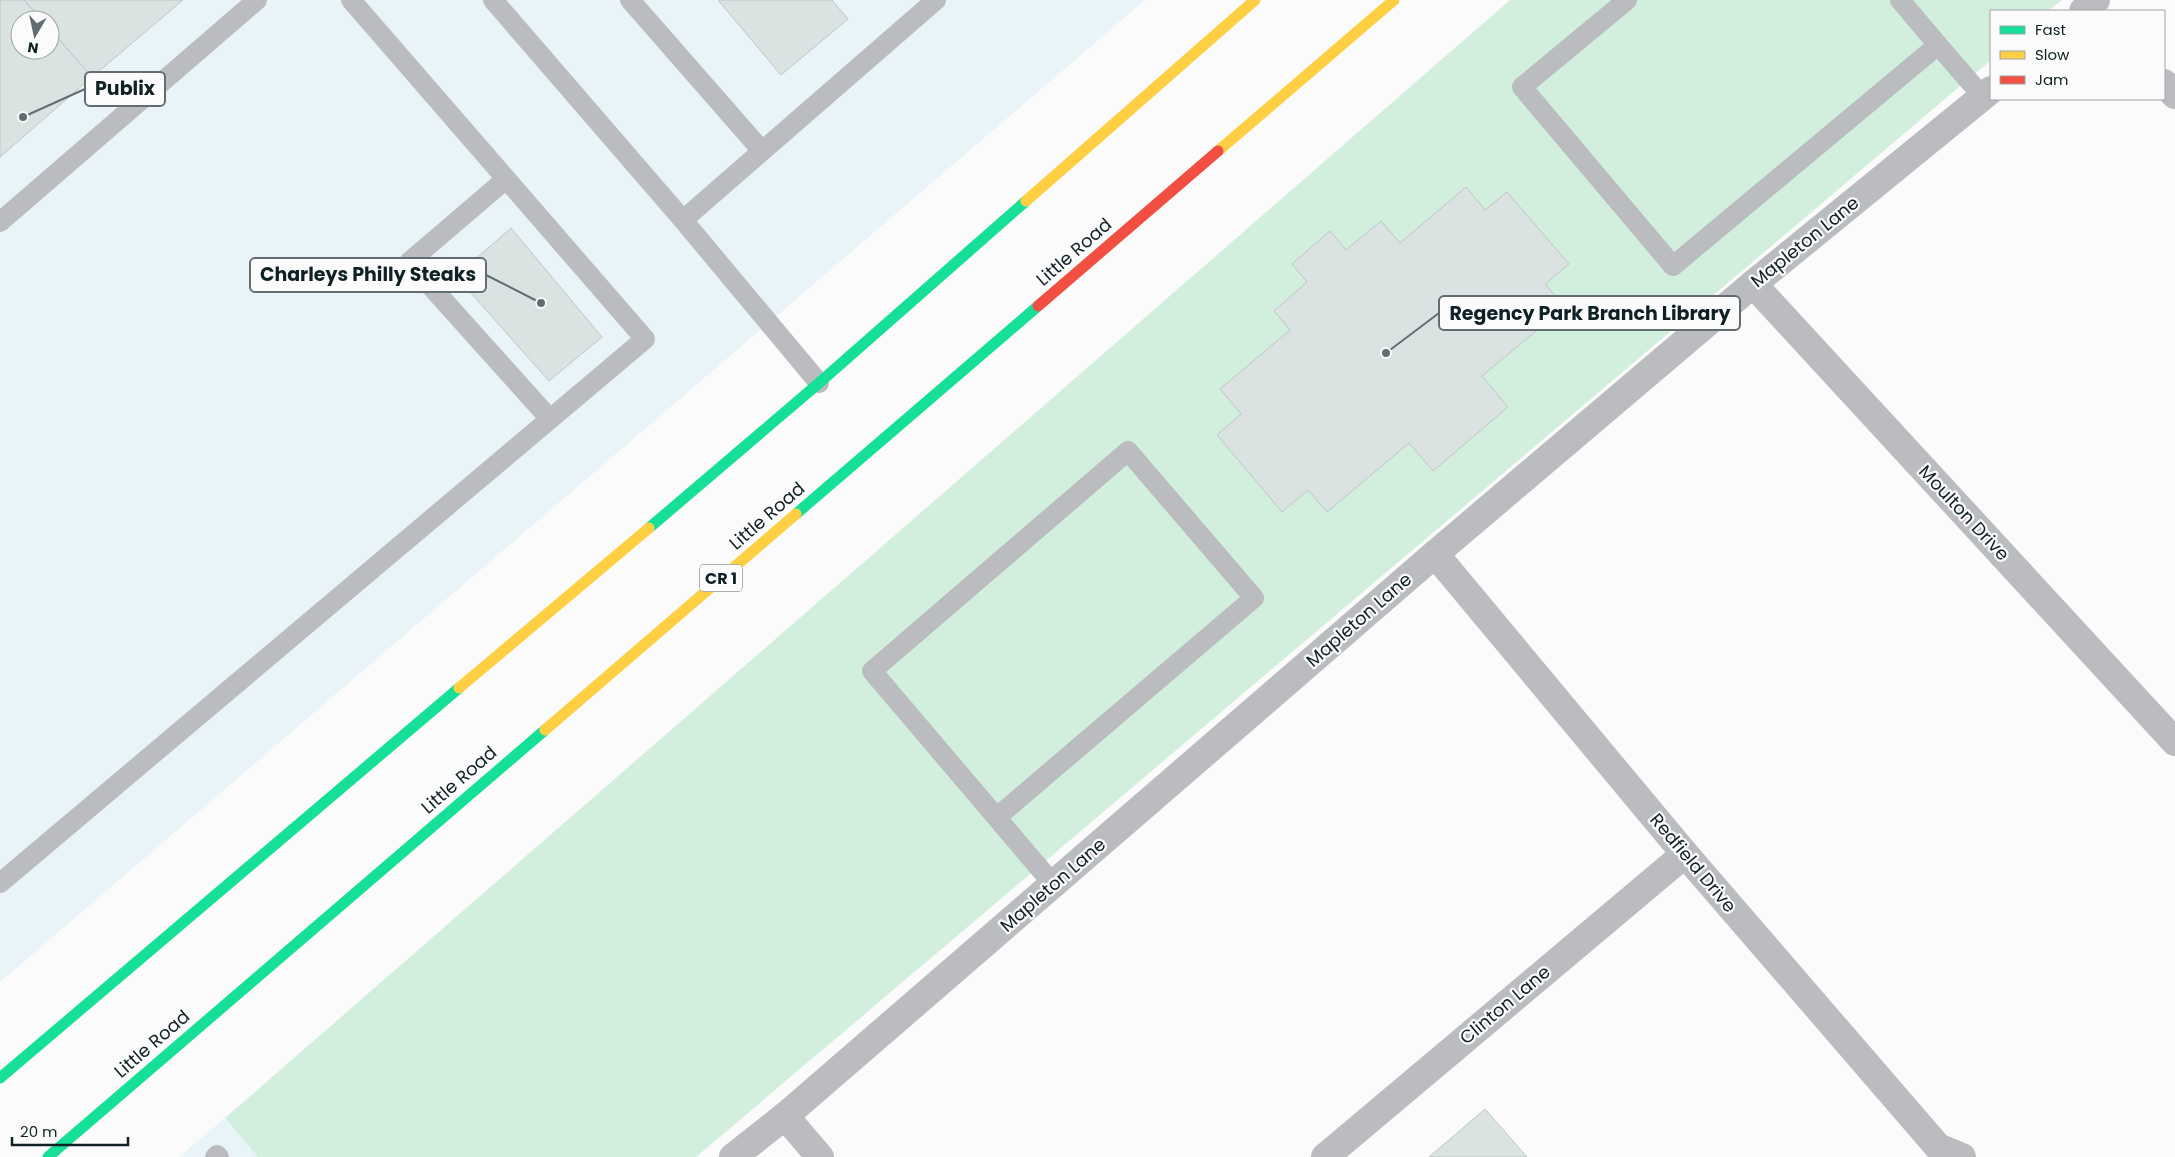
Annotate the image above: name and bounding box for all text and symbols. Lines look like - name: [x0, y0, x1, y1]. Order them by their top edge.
- north arrow: [10, 10, 60, 60]
- legend: [1990, 10, 2165, 100]
- text: Fast: [2035, 19, 2066, 40]
- text: N: [26, 37, 40, 59]
- text: Slow: [2035, 44, 2070, 65]
- text: Jam: [2035, 69, 2069, 90]
- callout: Publix: [85, 72, 165, 106]
- text: Publix: [95, 75, 156, 102]
- street label: Mapleton Lane: [1745, 190, 1864, 293]
- street label: Little Road: [1031, 212, 1117, 291]
- callout: Charleys Philly Steaks: [250, 258, 486, 292]
- text: Charleys Philly Steaks: [260, 261, 476, 288]
- callout: Regency Park Branch Library: [1439, 296, 1740, 330]
- text: Regency Park Branch Library: [1449, 300, 1732, 327]
- street label: Moulton Drive: [1913, 459, 2015, 566]
- street label: Little Road: [724, 476, 810, 555]
- road number: CR 1: [700, 564, 742, 592]
- street label: Mapleton Lane: [1300, 567, 1417, 673]
- street label: Little Road: [416, 740, 502, 819]
- street label: Redfield Drive: [1644, 808, 1742, 918]
- street label: Mapleton Lane: [994, 832, 1111, 938]
- street label: Clinton Lane: [1454, 959, 1555, 1050]
- street label: Little Road: [109, 1004, 195, 1083]
- scale bar: [12, 1114, 129, 1146]
- text: 20 m: [20, 1121, 58, 1142]

